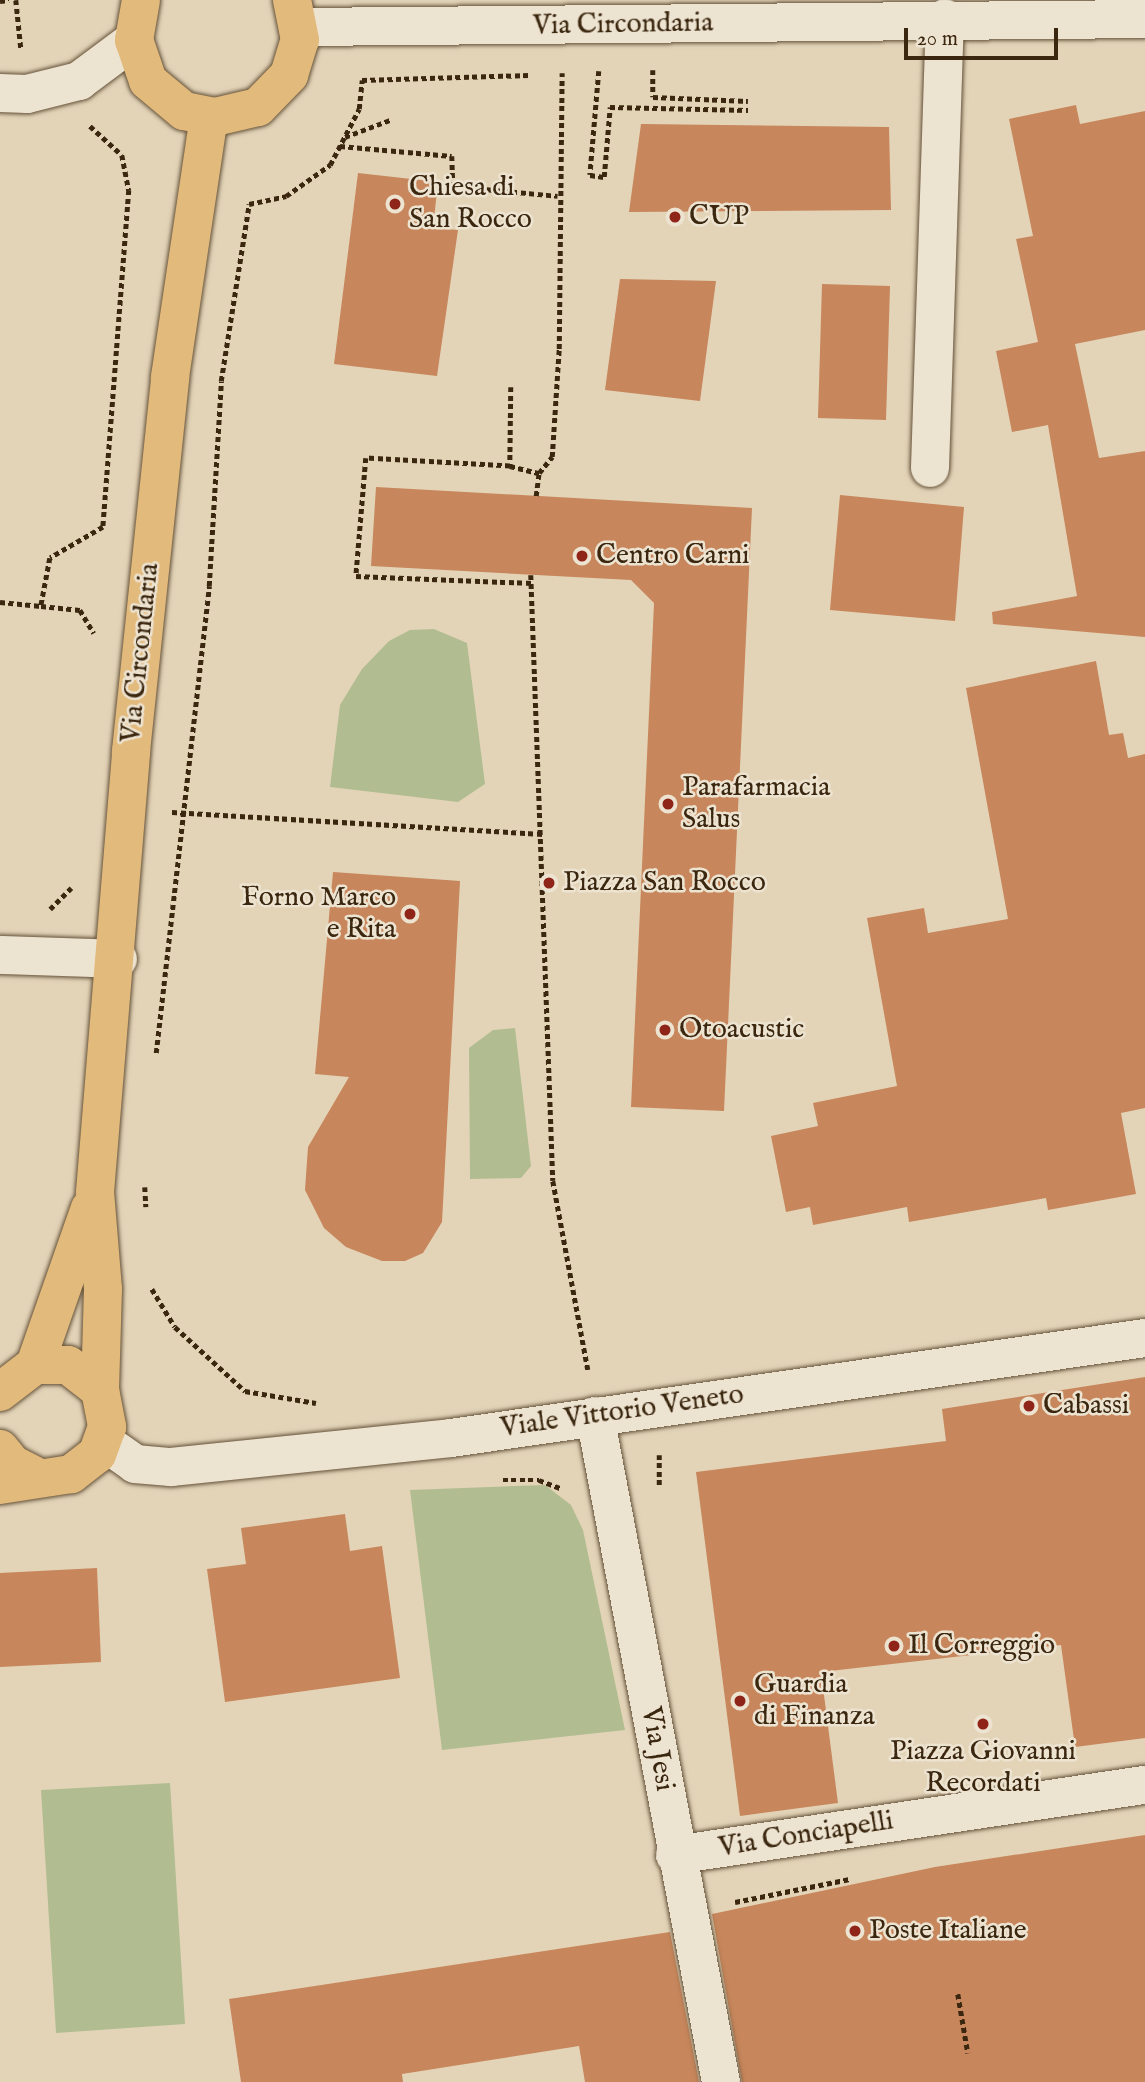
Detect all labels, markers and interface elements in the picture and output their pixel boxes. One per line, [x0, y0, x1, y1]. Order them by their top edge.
street label: Via Circondaria [532, 7, 714, 43]
scale bar [907, 14, 1061, 58]
text: 20 m [917, 26, 958, 53]
place label: Chiesa di San Rocco [409, 171, 532, 237]
marker: Chiesa di San Rocco [387, 196, 403, 212]
place label: CUP [689, 200, 749, 234]
marker: CUP [667, 209, 683, 225]
place label: Centro Carni [596, 539, 750, 573]
marker: Centro Carni [574, 548, 590, 564]
street label: Via Circondaria [115, 561, 167, 745]
place label: Parafarmacia Salus [682, 771, 830, 837]
marker: Parafarmacia Salus [660, 796, 676, 812]
place label: Piazza San Rocco [563, 866, 766, 900]
marker: Piazza San Rocco [541, 875, 557, 891]
place label: Forno Marco e Rita [241, 881, 396, 947]
marker: Forno Marco e Rita [402, 906, 418, 922]
place label: Otoacustic [679, 1013, 804, 1047]
marker: Otoacustic [657, 1022, 673, 1038]
street label: Viale Vittorio Veneto [498, 1378, 746, 1446]
place label: Cabassi [1043, 1389, 1129, 1423]
marker: Cabassi [1021, 1398, 1037, 1414]
place label: Il Correggio [908, 1629, 1055, 1663]
marker: Il Correggio [886, 1638, 902, 1654]
place label: Guardia di Finanza [754, 1668, 875, 1734]
marker: Guardia di Finanza [732, 1693, 748, 1709]
street label: Via Jesi [633, 1704, 681, 1794]
marker: Piazza Giovanni Recordati [975, 1716, 991, 1732]
place label: Piazza Giovanni Recordati [890, 1735, 1076, 1801]
street label: Via Conciapelli [716, 1805, 896, 1865]
place label: Poste Italiane [869, 1914, 1027, 1948]
marker: Poste Italiane [847, 1923, 863, 1939]

